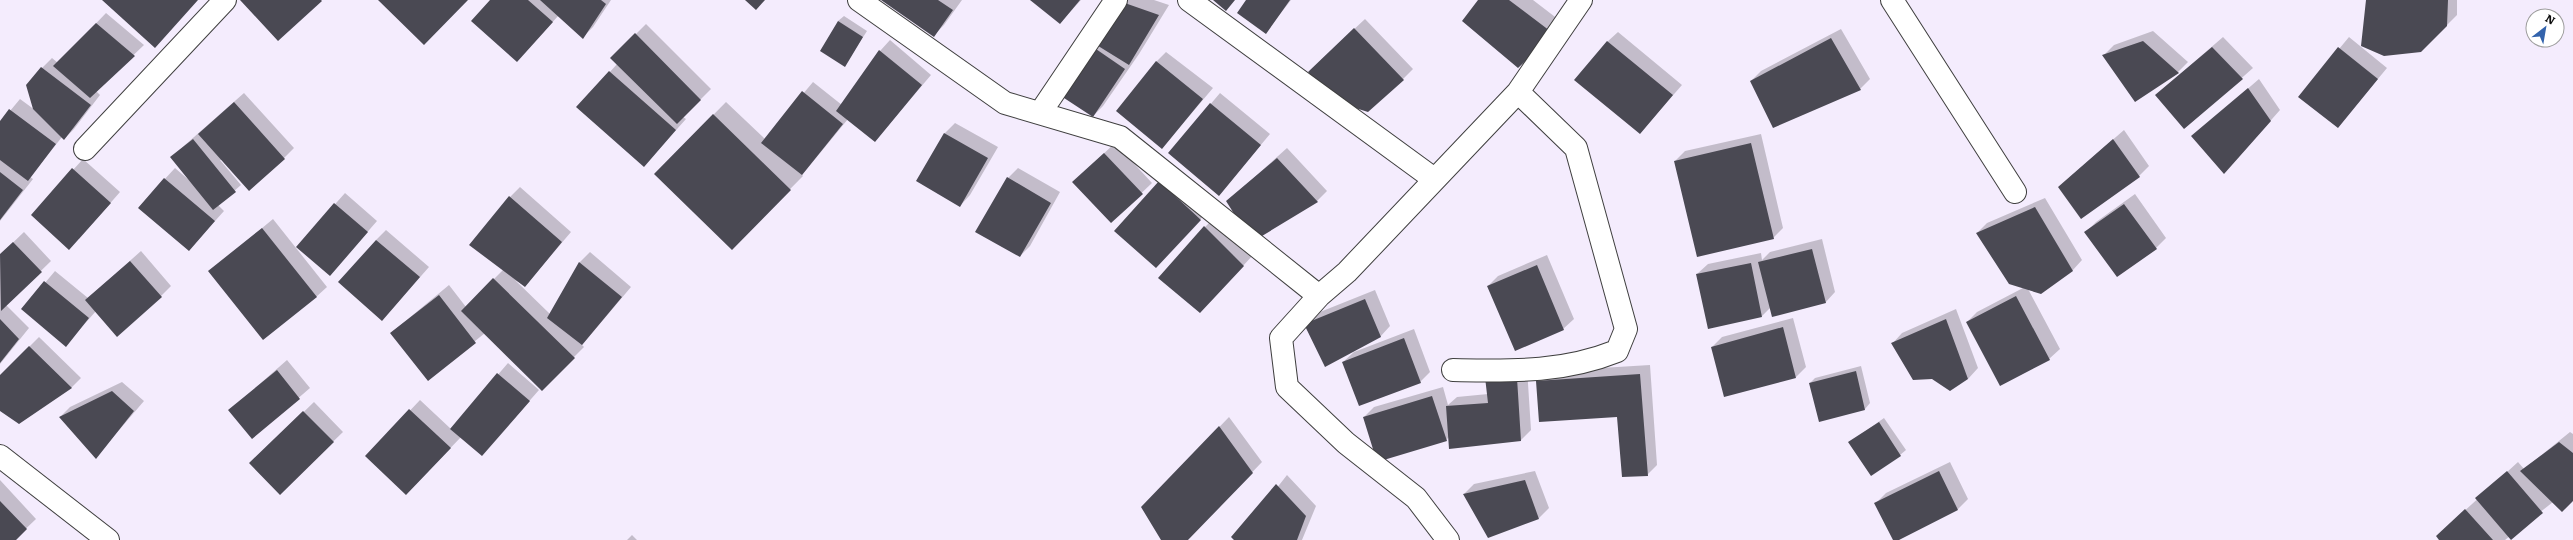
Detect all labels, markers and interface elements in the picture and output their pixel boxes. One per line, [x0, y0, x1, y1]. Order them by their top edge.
north arrow [2525, 8, 2565, 48]
text: N [2543, 9, 2559, 28]

